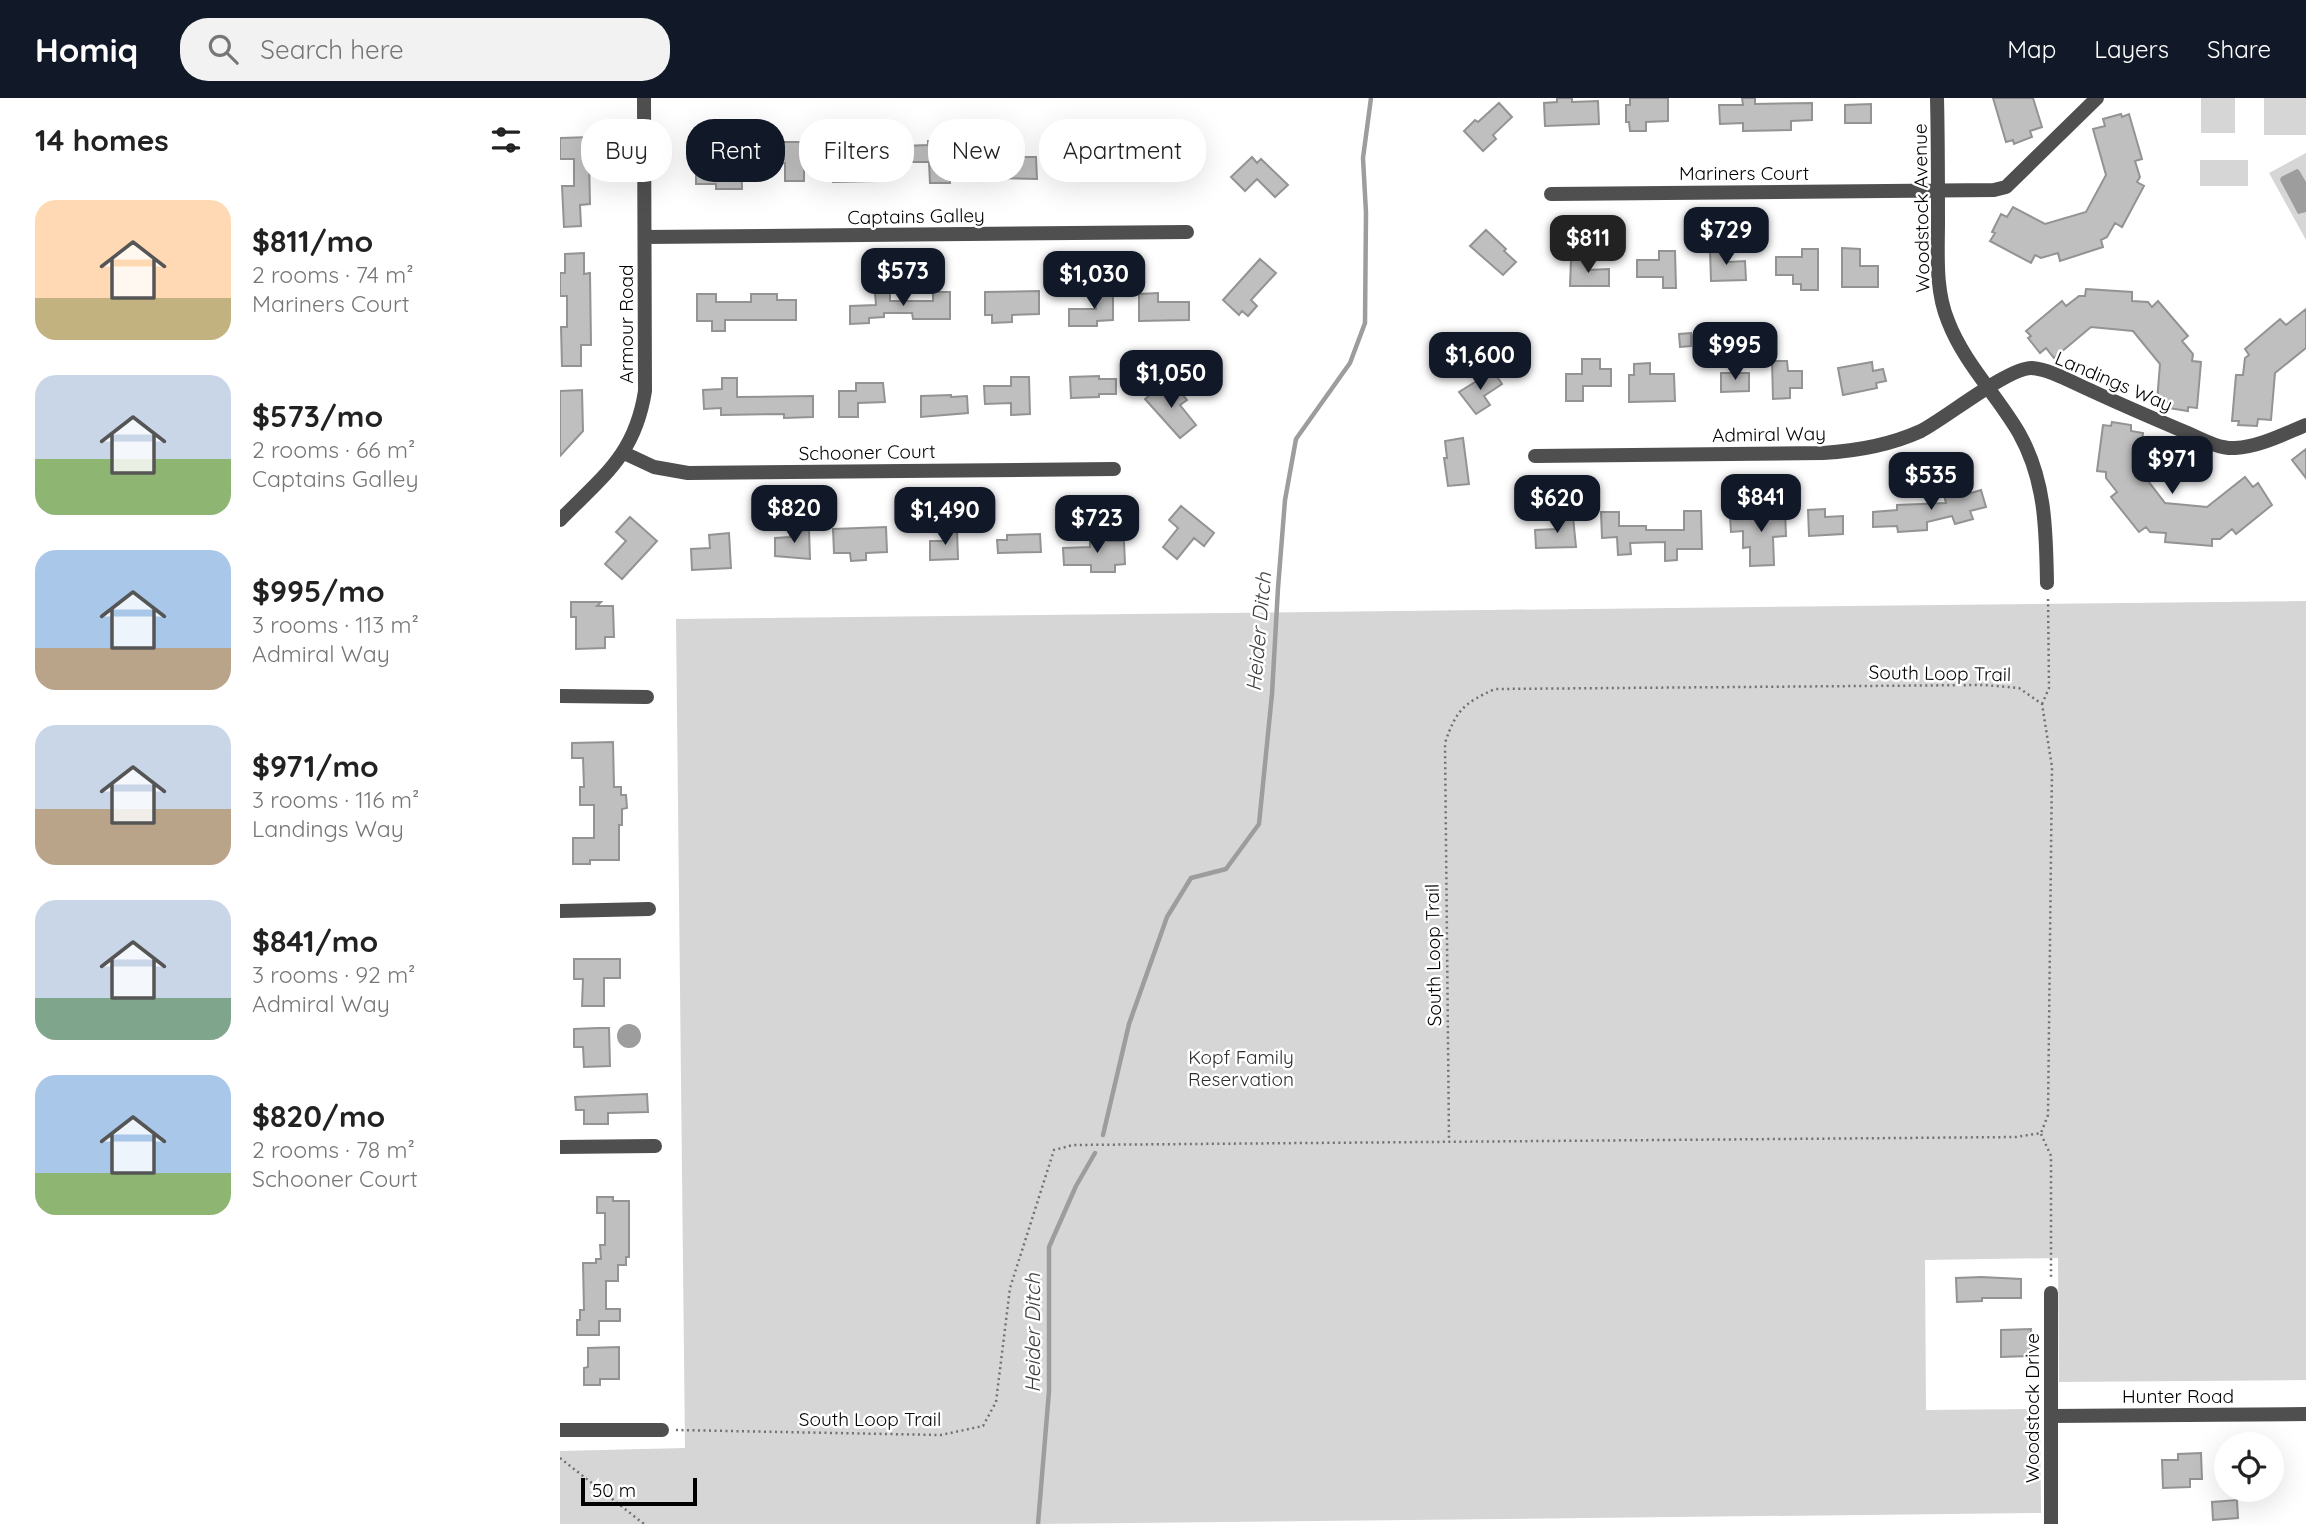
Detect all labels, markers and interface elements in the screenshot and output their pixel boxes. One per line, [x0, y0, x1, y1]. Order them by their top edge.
search box [180, 18, 670, 81]
text: Homiq [35, 29, 138, 70]
icon: search [204, 30, 242, 68]
text: Search here [260, 33, 404, 66]
text: Map [2007, 34, 2056, 64]
text: Layers [2094, 34, 2169, 64]
text: Share [2207, 34, 2271, 64]
chip: Buy [581, 119, 672, 182]
chip: Rent [686, 119, 785, 182]
chip: Filters [799, 119, 914, 182]
chip: New [928, 119, 1025, 182]
chip: Apartment [1039, 119, 1206, 182]
text: 14 homes [35, 121, 169, 159]
icon: filters [487, 121, 525, 159]
street label: Woodstock Avenue [1908, 123, 1934, 293]
street label: Mariners Court [1679, 161, 1809, 185]
street label: Captains Galley [847, 203, 985, 229]
pin: $729 [1685, 208, 1767, 267]
text: $729 [1700, 215, 1752, 244]
pin: $811 [1547, 216, 1629, 275]
text: $811/mo [252, 222, 373, 260]
text: $811 [1566, 223, 1610, 252]
icon: home [91, 228, 175, 312]
pin: $573 [862, 248, 944, 308]
pin: $1,030 [1037, 252, 1151, 311]
text: $573 [877, 256, 929, 285]
text: $1,030 [1059, 259, 1129, 288]
text: 2 rooms · 74 m² [252, 260, 414, 289]
street label: Armour Road [614, 265, 638, 383]
text: Mariners Court [252, 289, 410, 318]
pin: $995 [1694, 322, 1776, 382]
text: $995 [1708, 330, 1762, 359]
pin: $1,600 [1423, 332, 1537, 392]
text: $1,600 [1445, 340, 1515, 369]
street label: Landings Way [2052, 345, 2176, 417]
pin: $1,050 [1114, 350, 1228, 410]
text: $1,050 [1136, 358, 1206, 387]
text: $573/mo [252, 397, 383, 435]
icon: home [91, 403, 175, 487]
street label: Admiral Way [1712, 421, 1826, 447]
text: 2 rooms · 66 m² [252, 435, 415, 464]
pin: $971 [2131, 436, 2213, 496]
street label: Schooner Court [798, 439, 936, 465]
text: $971 [2148, 444, 2196, 473]
pin: $535 [1890, 452, 1972, 512]
text: $535 [1905, 460, 1957, 489]
text: Captains Galley [252, 464, 418, 493]
pin: $841 [1720, 474, 1802, 534]
pin: $620 [1516, 476, 1598, 535]
text: $841 [1737, 482, 1785, 511]
text: $620 [1530, 483, 1584, 512]
pin: $820 [753, 486, 835, 545]
pin: $1,490 [888, 488, 1002, 547]
text: $820 [767, 493, 821, 522]
text: $1,490 [910, 495, 980, 524]
pin: $723 [1056, 496, 1138, 555]
text: $723 [1071, 503, 1123, 532]
water label: Heider Ditch [1240, 570, 1276, 692]
text: $995/mo [252, 572, 385, 610]
icon: home [91, 578, 175, 662]
text: 3 rooms · 113 m² [252, 610, 419, 639]
text: Admiral Way [252, 639, 390, 668]
street label: South Loop Trail [1869, 660, 2011, 686]
text: $971/mo [252, 747, 379, 785]
icon: home [91, 753, 175, 837]
text: 3 rooms · 116 m² [252, 785, 419, 814]
text: Landings Way [252, 814, 404, 843]
street label: South Loop Trail [1420, 884, 1446, 1026]
text: $841/mo [252, 922, 378, 960]
icon: home [91, 928, 175, 1012]
text: 3 rooms · 92 m² [252, 960, 415, 989]
text: Admiral Way [252, 989, 390, 1018]
park label: Kopf Family Reservation [1188, 1045, 1294, 1091]
text: $820/mo [252, 1097, 385, 1135]
icon: home [91, 1103, 175, 1187]
text: 2 rooms · 78 m² [252, 1135, 415, 1164]
text: Schooner Court [252, 1164, 418, 1193]
water label: Heider Ditch [1019, 1272, 1045, 1393]
street label: Woodstock Drive [2020, 1333, 2044, 1483]
street label: Hunter Road [2122, 1384, 2234, 1408]
street label: South Loop Trail [799, 1407, 941, 1431]
map controls [2214, 1432, 2284, 1502]
button: locate [2214, 1432, 2284, 1502]
scale bar [581, 1475, 696, 1507]
text: 50 m [592, 1478, 636, 1502]

